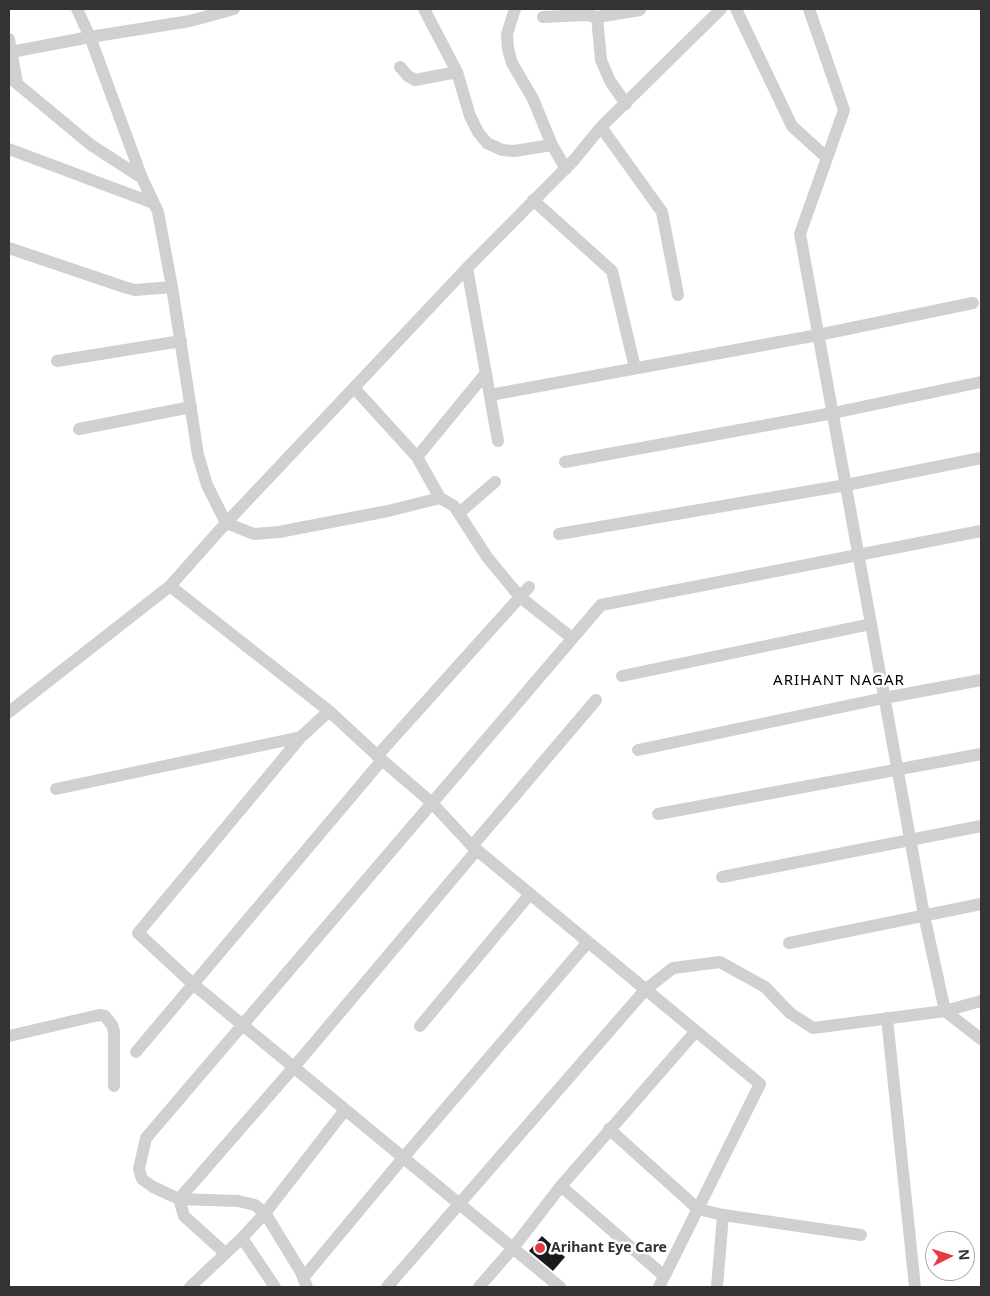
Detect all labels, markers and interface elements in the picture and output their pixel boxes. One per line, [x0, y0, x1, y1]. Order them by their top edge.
district label: ARIHANT NAGAR [771, 672, 907, 690]
north arrow [925, 1231, 975, 1281]
place label: Arihant Eye Care [551, 1240, 667, 1256]
marker: Arihant Eye Care [533, 1241, 547, 1255]
text: N [954, 1248, 974, 1261]

